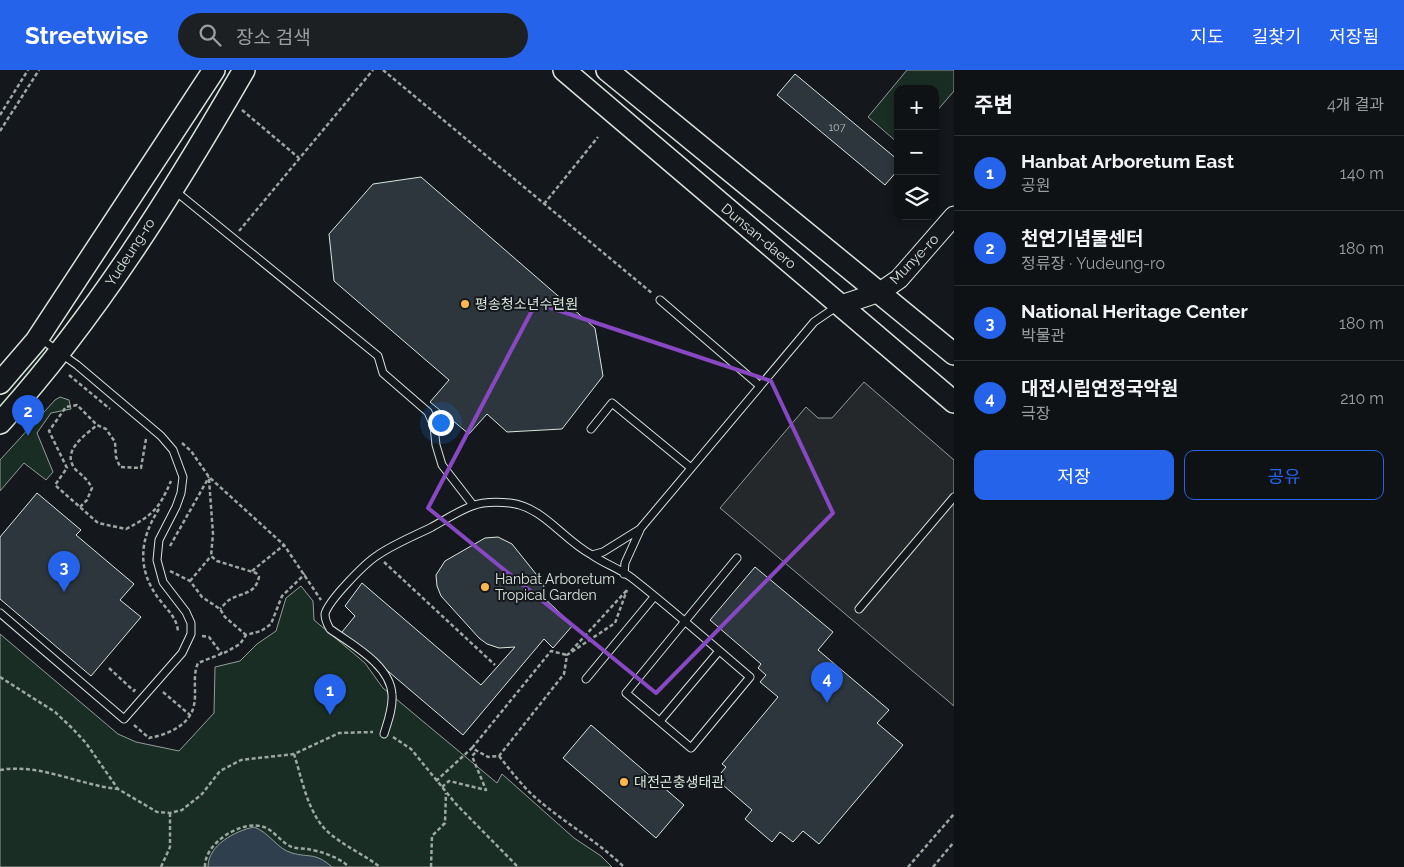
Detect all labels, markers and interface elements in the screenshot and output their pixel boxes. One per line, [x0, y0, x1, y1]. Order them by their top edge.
search box [178, 13, 528, 58]
text: Streetwise [25, 21, 148, 50]
icon: search [196, 21, 224, 49]
text: 장소 검색 [236, 26, 311, 48]
text: 지도 [1191, 26, 1224, 47]
text: 길찾기 [1252, 26, 1301, 47]
text: 저장됨 [1329, 26, 1379, 47]
map controls [894, 85, 939, 220]
button: + [894, 85, 939, 130]
text: 주변 [974, 92, 1013, 117]
text: 4개 결과 [1327, 95, 1384, 114]
house number: 107 [828, 121, 846, 134]
button: − [894, 130, 939, 175]
text: Hanbat Arboretum East [1021, 150, 1234, 172]
text: 1 [986, 164, 994, 183]
text: 140 m [1340, 164, 1384, 183]
button: layers [894, 175, 939, 220]
text: 공원 [1021, 176, 1050, 195]
street label: Dunsan-daero [718, 200, 800, 272]
street label: Yudeung-ro [102, 215, 158, 289]
text: 천연기념물센터 [1021, 227, 1143, 249]
street label: Munye-ro [886, 231, 942, 287]
text: 2 [985, 239, 995, 258]
text: 180 m [1339, 239, 1384, 258]
text: 정류장 · Yudeung-ro [1021, 254, 1165, 273]
place label: 평송청소년수련원 [475, 296, 578, 312]
marker: 평송청소년수련원 [459, 298, 471, 310]
text: National Heritage Center [1021, 300, 1248, 322]
text: 3 [986, 314, 994, 333]
text: 180 m [1339, 314, 1384, 333]
text: 박물관 [1021, 326, 1065, 345]
text: 대전시립연정국악원 [1021, 377, 1178, 399]
text: 4 [985, 389, 995, 408]
text: 210 m [1340, 389, 1384, 408]
pin: 2 [12, 395, 44, 436]
text: 극장 [1021, 404, 1050, 423]
your location [428, 410, 454, 436]
button: 저장 [974, 450, 1174, 500]
button: 공유 [1184, 450, 1384, 500]
pin: 3 [48, 551, 80, 592]
place label: Hanbat Arboretum Tropical Garden [495, 571, 615, 603]
marker: Hanbat Arboretum Tropical Garden [479, 581, 491, 593]
pin: 4 [811, 662, 843, 703]
pin: 1 [314, 674, 346, 715]
place label: 대전곤충생태관 [634, 774, 724, 790]
marker: 대전곤충생태관 [618, 776, 630, 788]

